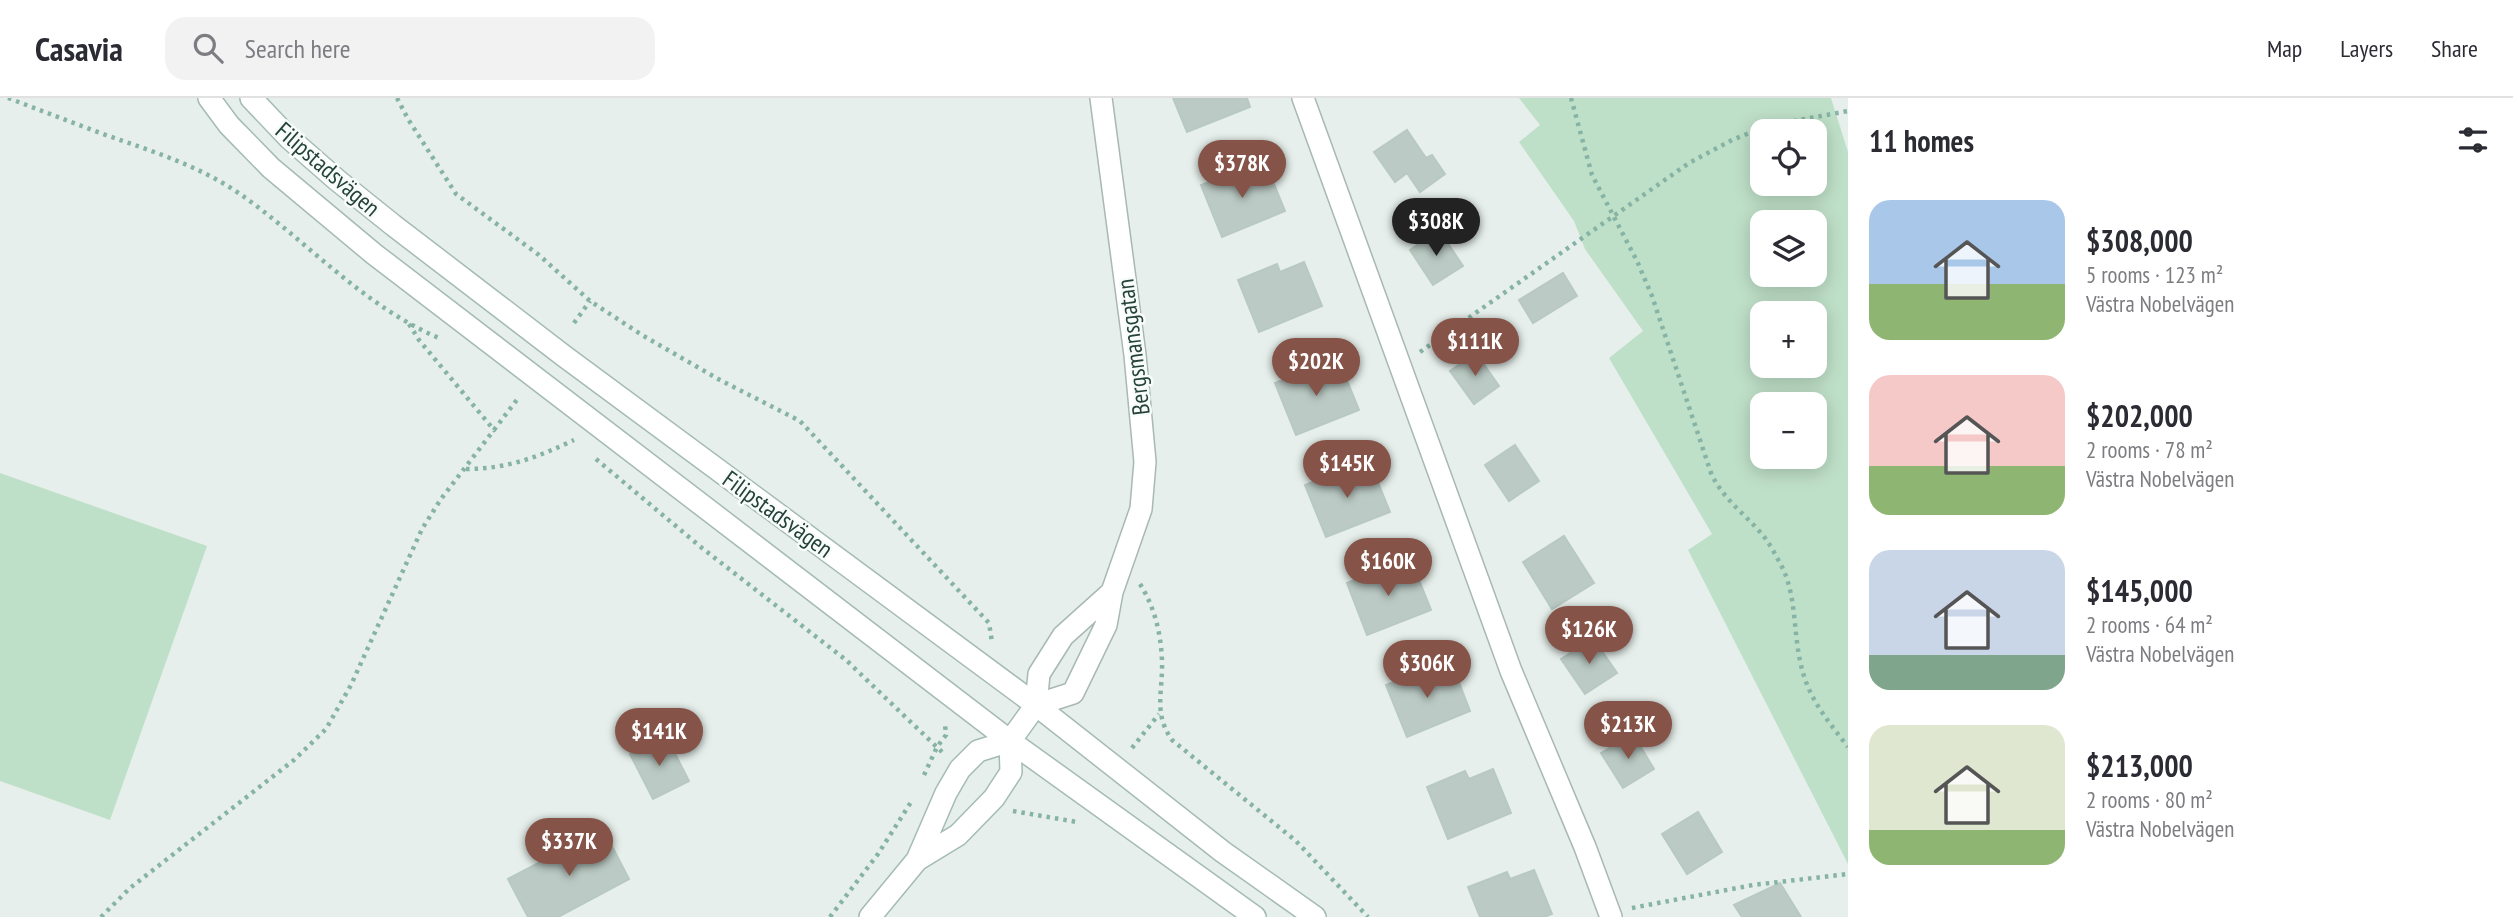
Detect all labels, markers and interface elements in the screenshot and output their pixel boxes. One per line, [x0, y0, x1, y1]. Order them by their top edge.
search box [165, 17, 655, 80]
text: Casavia [35, 27, 123, 70]
icon: search [189, 29, 227, 67]
text: Search here [245, 32, 351, 65]
text: Map [2267, 33, 2302, 64]
text: Layers [2340, 33, 2393, 64]
text: Share [2431, 33, 2478, 64]
street label: Filipstadsvägen [269, 115, 387, 223]
map controls [1750, 119, 1827, 469]
button: locate [1750, 119, 1827, 196]
text: 11 homes [1869, 121, 1974, 160]
icon: filters [2454, 121, 2492, 159]
pin: $378K [1193, 140, 1291, 200]
text: $378K [1214, 148, 1270, 177]
pin: $308K [1387, 198, 1485, 258]
text: $308K [1408, 206, 1464, 235]
button: layers [1750, 210, 1827, 287]
text: $308,000 [2086, 221, 2193, 260]
icon: home [1925, 228, 2009, 312]
text: 5 rooms · 123 m² [2086, 260, 2223, 289]
street label: Bergsmansgatan [1109, 277, 1157, 417]
text: Västra Nobelvägen [2086, 289, 2234, 318]
button: + [1750, 301, 1827, 378]
pin: $111K [1426, 318, 1524, 378]
text: $111K [1447, 326, 1503, 355]
pin: $202K [1267, 338, 1365, 398]
text: $202K [1288, 346, 1344, 375]
button: − [1750, 392, 1827, 469]
text: $202,000 [2086, 396, 2193, 435]
icon: home [1925, 403, 2009, 487]
text: 2 rooms · 78 m² [2086, 435, 2213, 464]
pin: $145K [1298, 440, 1396, 500]
text: $145K [1319, 448, 1375, 477]
street label: Filipstadsvägen [717, 464, 839, 564]
text: Västra Nobelvägen [2086, 464, 2234, 493]
pin: $160K [1339, 538, 1437, 598]
text: $160K [1360, 546, 1416, 575]
text: $145,000 [2086, 571, 2193, 610]
icon: home [1925, 578, 2009, 662]
pin: $126K [1540, 606, 1638, 666]
text: 2 rooms · 64 m² [2086, 610, 2213, 639]
text: $126K [1561, 614, 1617, 643]
text: Västra Nobelvägen [2086, 639, 2234, 668]
pin: $306K [1378, 640, 1476, 700]
text: $306K [1399, 648, 1455, 677]
pin: $213K [1579, 702, 1677, 761]
pin: $141K [610, 708, 708, 768]
text: $213K [1600, 709, 1656, 738]
text: $141K [631, 716, 687, 745]
text: $213,000 [2086, 746, 2193, 785]
icon: home [1925, 753, 2009, 837]
text: 2 rooms · 80 m² [2086, 785, 2213, 814]
text: Västra Nobelvägen [2086, 814, 2234, 843]
pin: $337K [520, 818, 618, 878]
text: $337K [541, 826, 597, 855]

